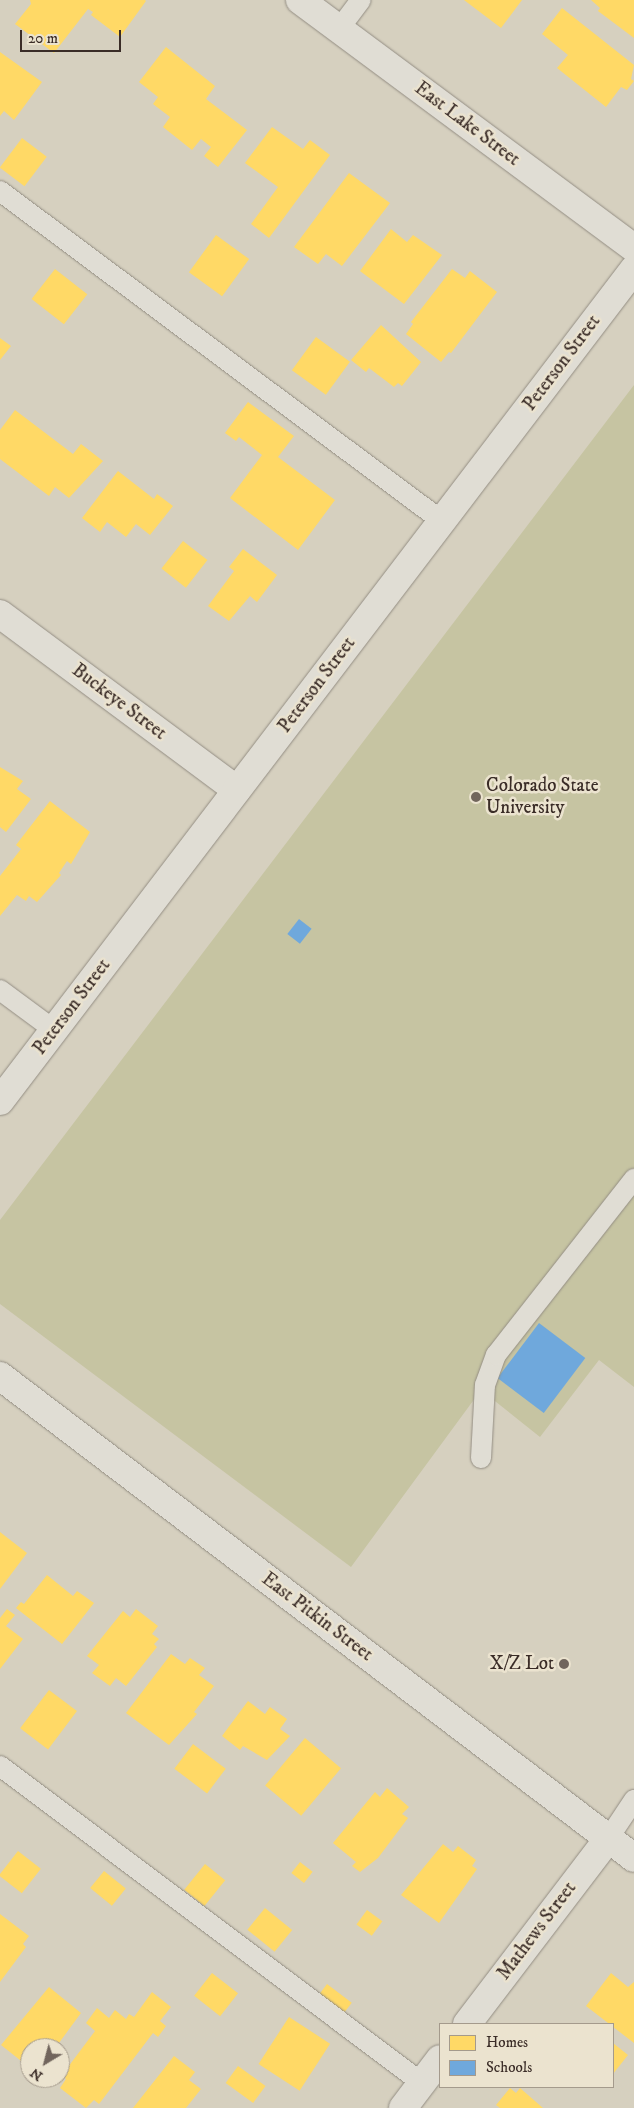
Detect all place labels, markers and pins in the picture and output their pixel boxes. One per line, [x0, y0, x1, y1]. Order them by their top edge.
place label: Colorado State University [486, 775, 599, 819]
marker: Colorado State University [470, 791, 482, 803]
place label: X/Z Lot [490, 1653, 554, 1675]
marker: X/Z Lot [558, 1658, 570, 1670]

